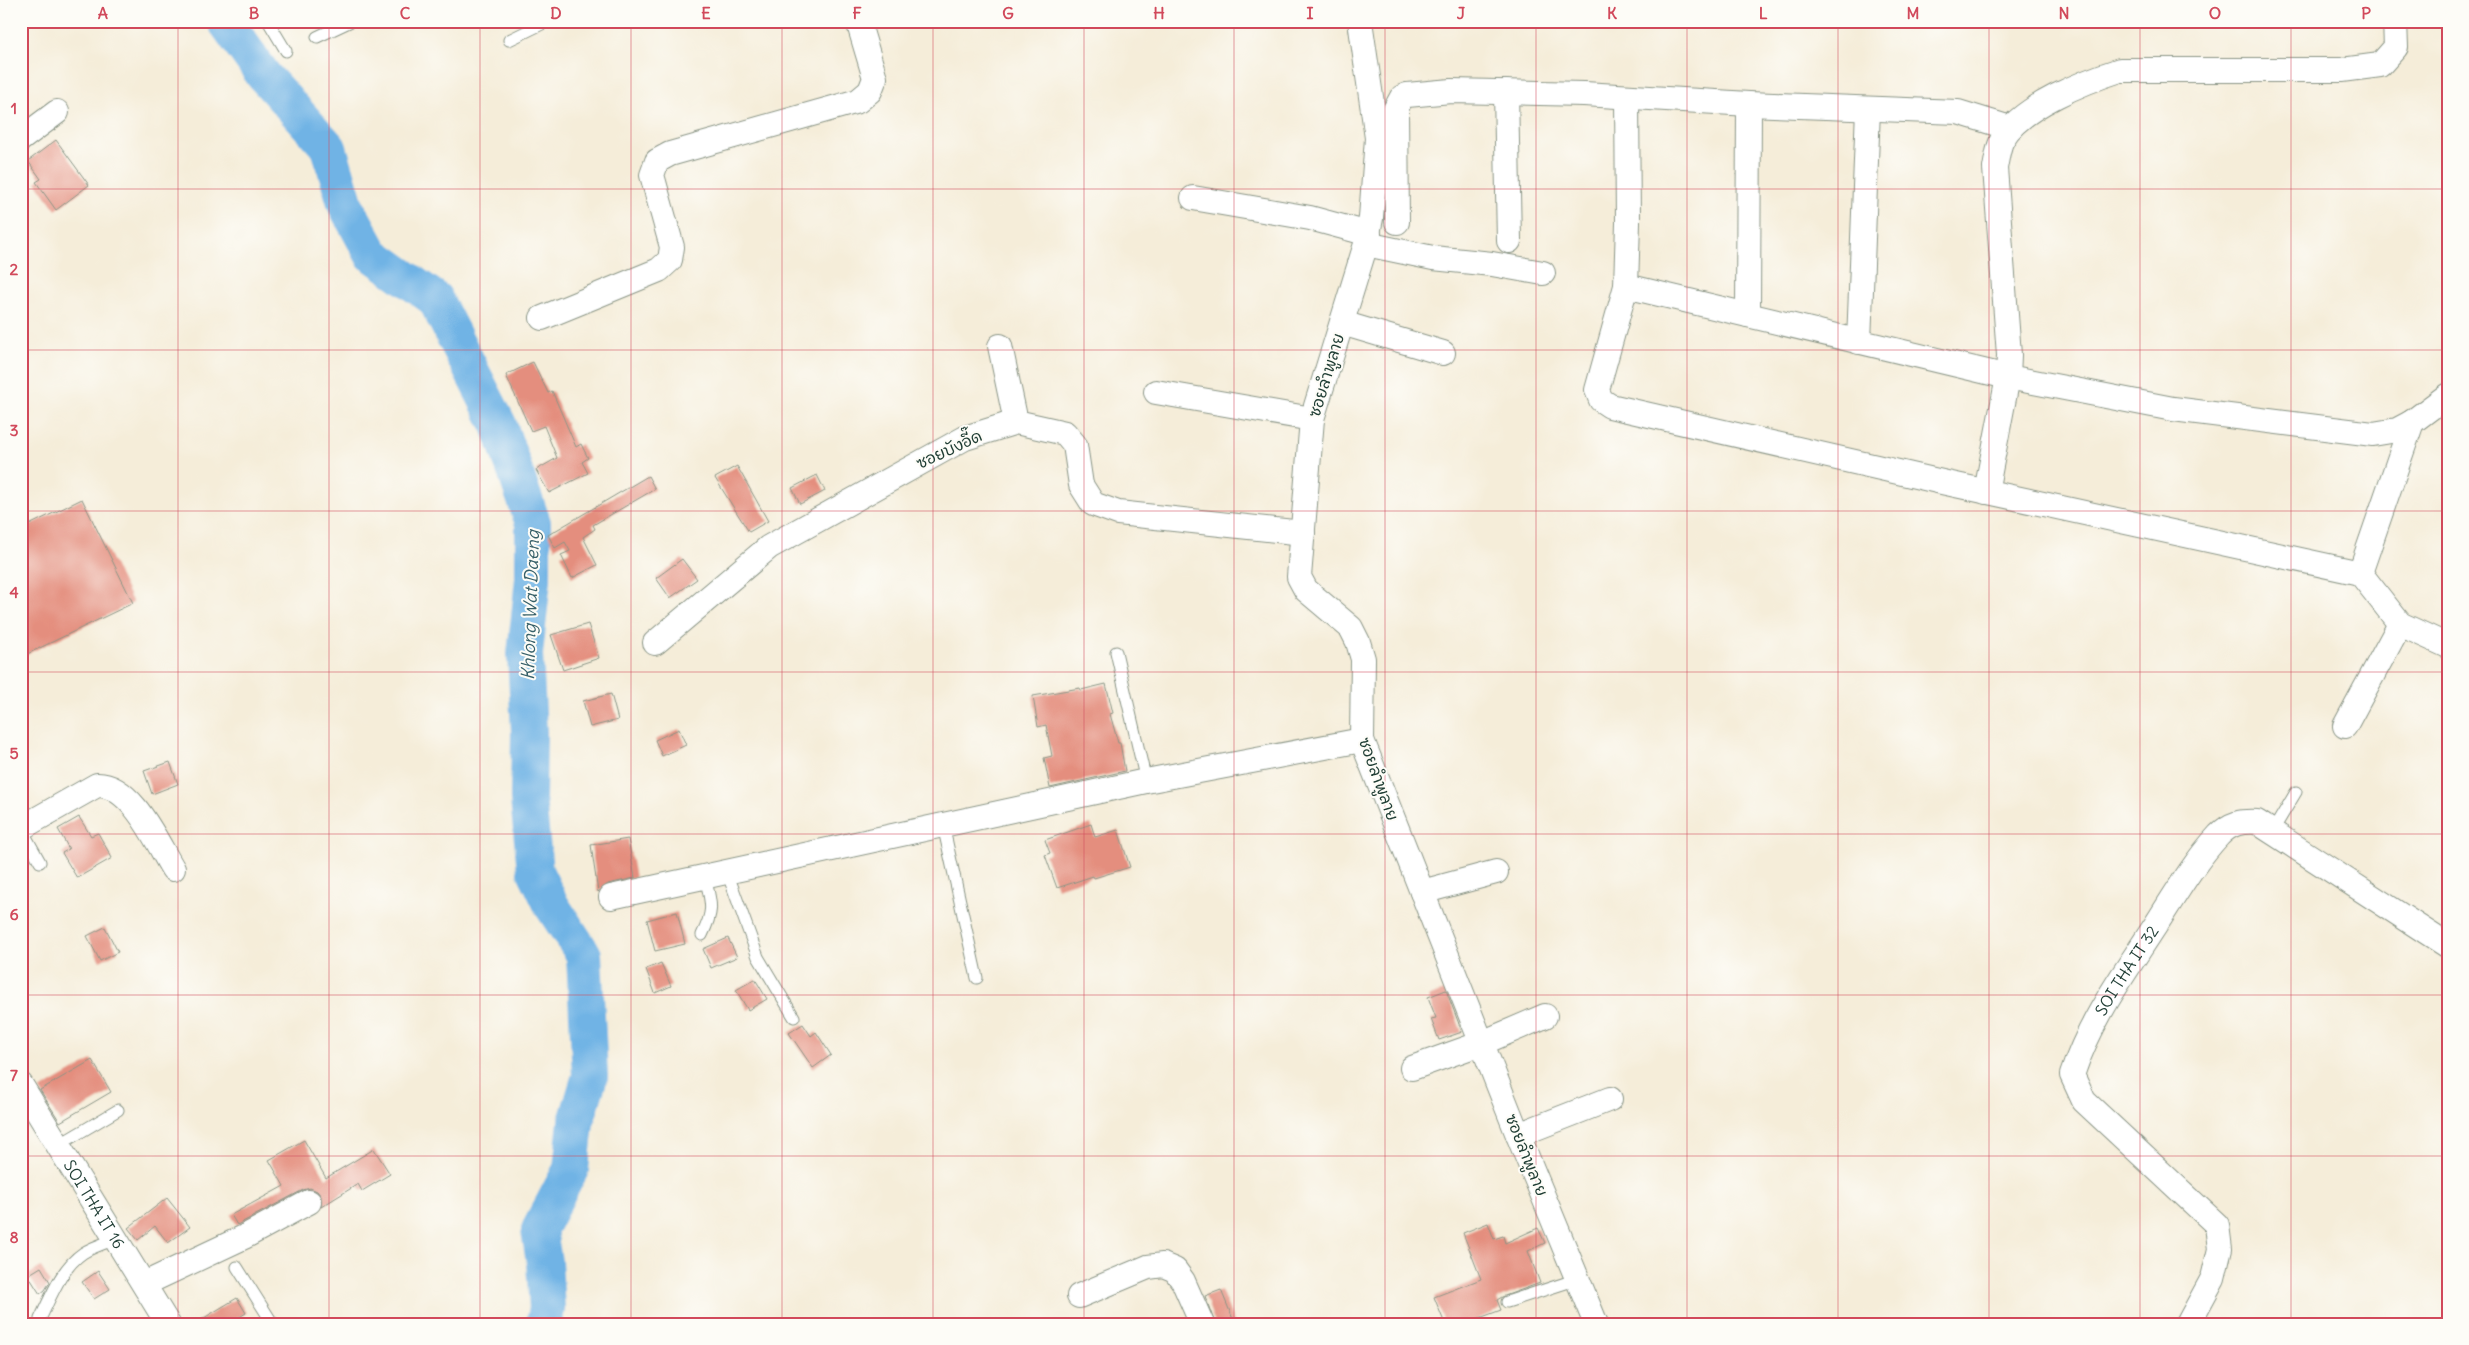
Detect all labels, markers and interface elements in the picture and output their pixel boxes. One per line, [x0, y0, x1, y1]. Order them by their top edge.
text: A [98, 3, 108, 23]
text: B [249, 3, 260, 23]
text: C [400, 3, 411, 23]
text: D [550, 3, 562, 23]
text: E [701, 3, 711, 23]
text: F [852, 3, 862, 23]
text: G [1002, 3, 1014, 23]
text: H [1153, 3, 1165, 23]
text: I [1307, 3, 1314, 23]
text: J [1457, 3, 1466, 23]
text: K [1607, 3, 1617, 23]
text: L [1759, 3, 1768, 23]
text: M [1907, 3, 1920, 23]
text: N [2058, 3, 2070, 23]
text: O [2209, 3, 2221, 23]
text: P [2361, 3, 2371, 23]
text: 1 [11, 98, 17, 118]
text: 2 [10, 259, 19, 279]
street label: ซอยลำพูลาย [1304, 331, 1351, 420]
text: 3 [9, 420, 19, 440]
street label: ซอยบังอี๊ด [911, 421, 985, 473]
water label: Khlong Wat Daeng [516, 528, 544, 680]
text: 4 [9, 582, 19, 602]
street label: ซอยลำพูลาย [1352, 735, 1403, 824]
text: 5 [9, 743, 19, 763]
text: 6 [9, 904, 19, 924]
street label: SOI THA IT 32 [2090, 922, 2163, 1019]
text: 7 [10, 1065, 18, 1085]
street label: ซอยลำพูลาย [1499, 1111, 1553, 1200]
street label: SOI THA IT 16 [59, 1156, 129, 1252]
text: 8 [9, 1227, 19, 1247]

